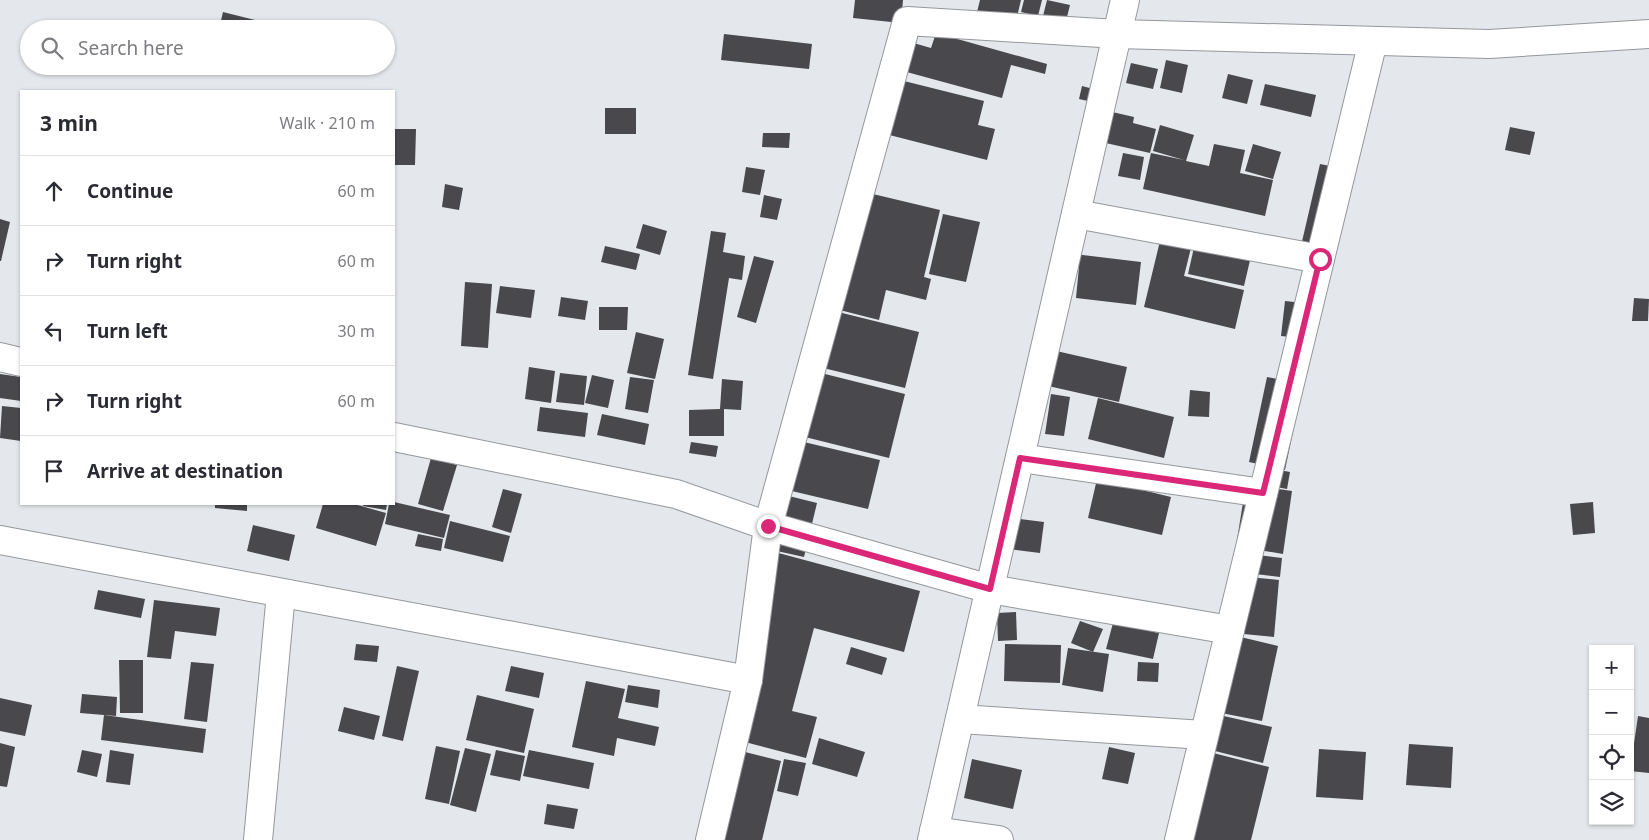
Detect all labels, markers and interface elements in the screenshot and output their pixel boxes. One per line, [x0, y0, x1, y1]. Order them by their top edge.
search box [20, 20, 395, 75]
icon: search [38, 34, 66, 62]
text: Search here [78, 35, 184, 61]
text: 3 min [40, 109, 98, 137]
text: Walk · 210 m [280, 112, 375, 134]
icon: ahead [40, 177, 68, 205]
text: Continue [87, 178, 173, 204]
text: 60 m [338, 180, 375, 202]
icon: right [40, 247, 68, 275]
text: Turn right [87, 248, 182, 274]
route start [1309, 248, 1332, 271]
text: 60 m [338, 250, 375, 272]
icon: left [40, 317, 68, 345]
text: Turn left [87, 318, 168, 344]
text: 30 m [338, 320, 375, 342]
icon: right [40, 387, 68, 415]
text: Turn right [87, 388, 182, 414]
text: 60 m [338, 390, 375, 412]
icon: arrive [40, 457, 68, 485]
text: Arrive at destination [87, 458, 283, 484]
route end [757, 515, 780, 538]
map controls [1589, 645, 1634, 825]
button: + [1589, 645, 1634, 690]
button: − [1589, 690, 1634, 735]
button: locate [1589, 735, 1634, 780]
button: layers [1589, 780, 1634, 825]

